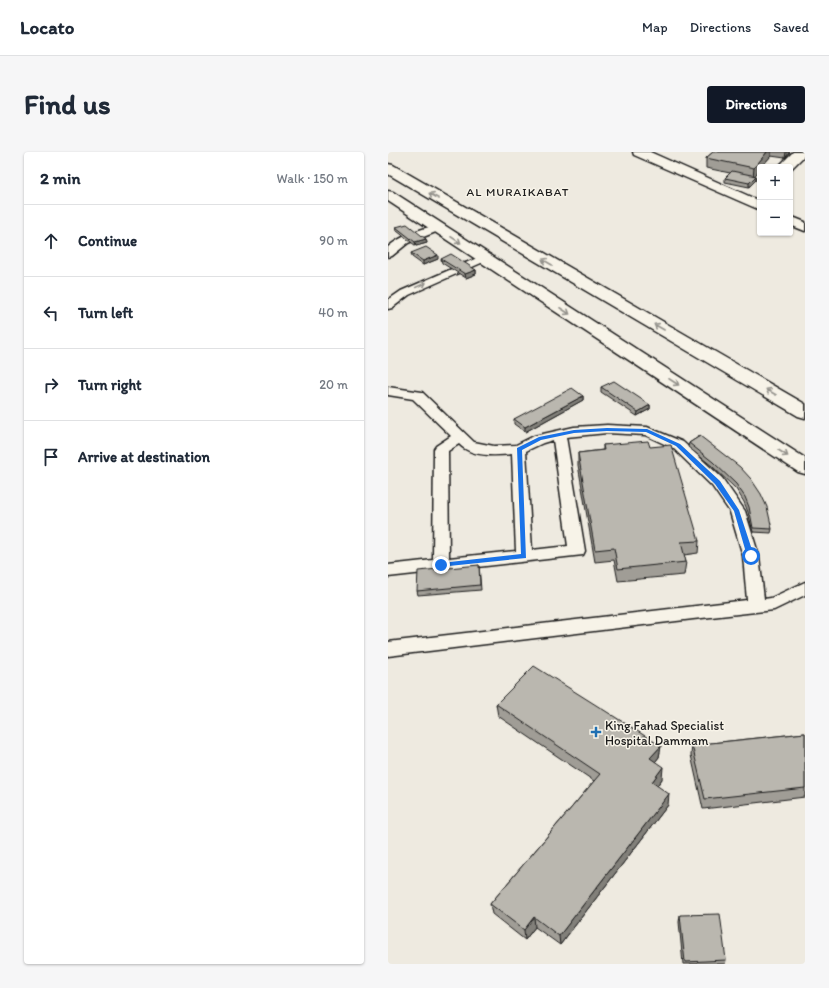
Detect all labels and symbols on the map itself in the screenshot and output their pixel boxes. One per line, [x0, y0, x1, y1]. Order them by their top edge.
district label: AL MURAIKABAT [466, 185, 570, 199]
one-way arrow [428, 192, 440, 200]
one-way arrow [450, 236, 461, 244]
one-way arrow [541, 257, 553, 265]
one-way arrow [415, 281, 427, 288]
one-way arrow [559, 307, 570, 315]
one-way arrow [653, 323, 665, 331]
one-way arrow [668, 378, 679, 386]
one-way arrow [765, 388, 777, 396]
one-way arrow [777, 449, 789, 457]
route start [742, 547, 760, 565]
route end [432, 556, 450, 574]
place label: King Fahad Specialist Hospital Dammam [605, 718, 724, 748]
marker: King Fahad Specialist Hospital Dammam [590, 726, 602, 738]

